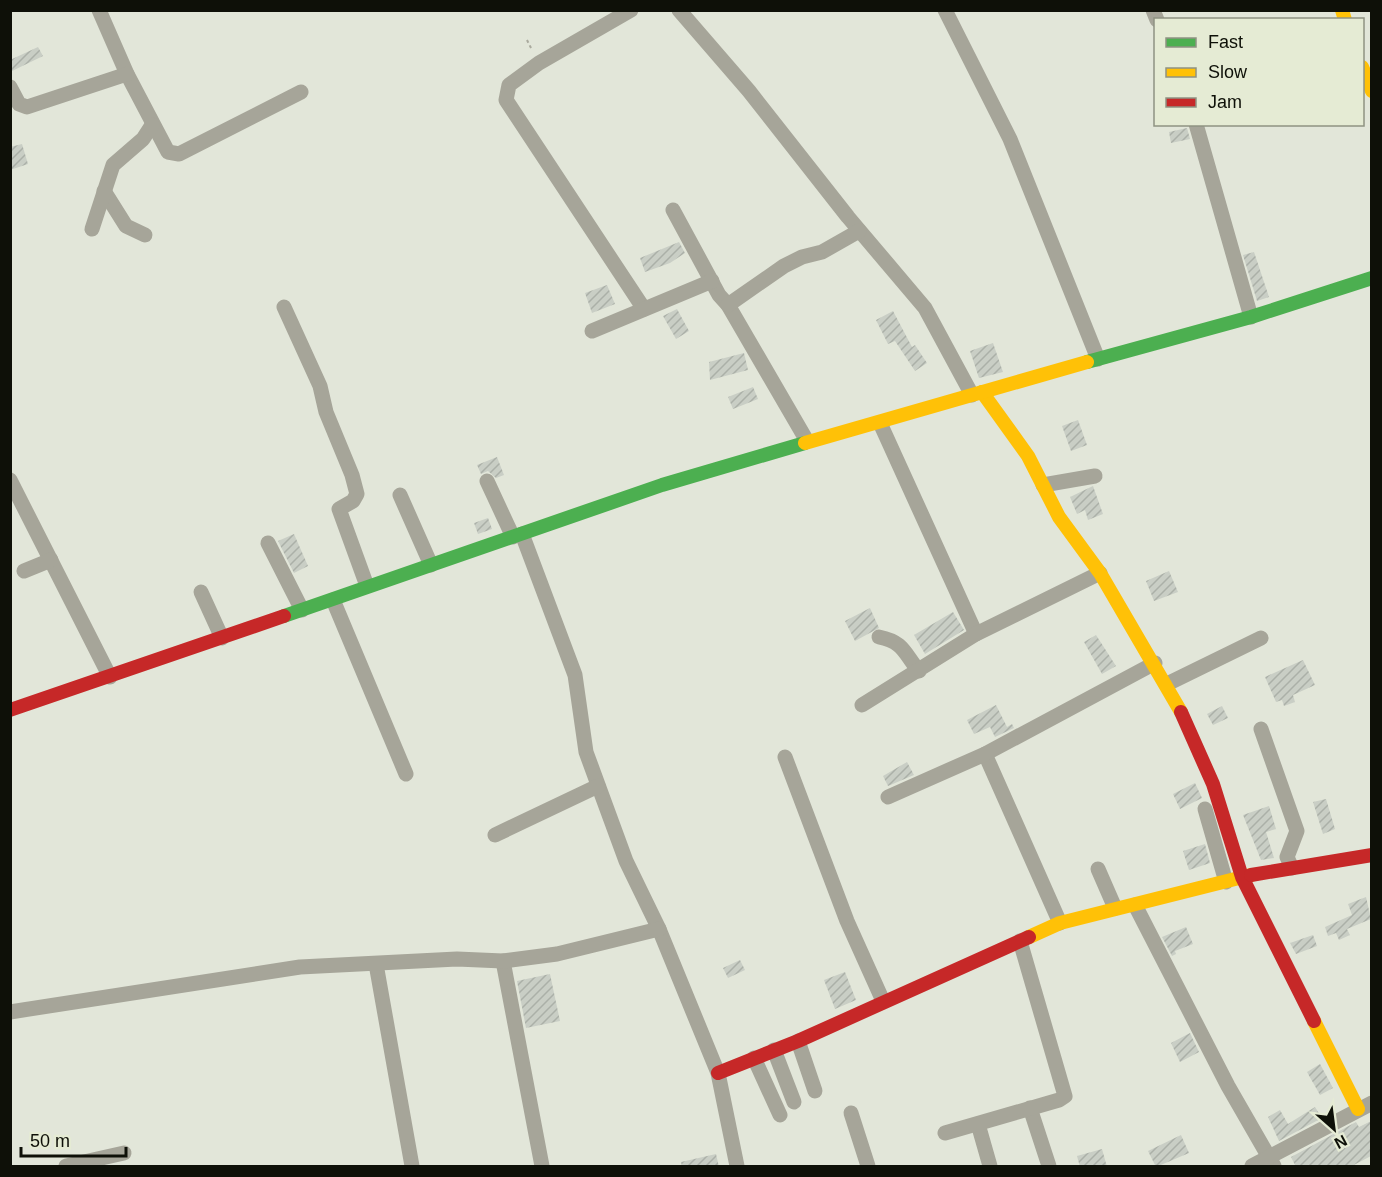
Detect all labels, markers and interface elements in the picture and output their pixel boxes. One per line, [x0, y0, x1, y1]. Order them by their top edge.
legend [1154, 18, 1364, 126]
text: Fast [1208, 32, 1243, 52]
text: Slow [1208, 62, 1248, 82]
text: Jam [1208, 92, 1242, 112]
north arrow [1304, 1099, 1364, 1159]
scale bar [21, 1120, 126, 1158]
text: 50 m [30, 1131, 70, 1151]
text: N [1332, 1132, 1350, 1152]

